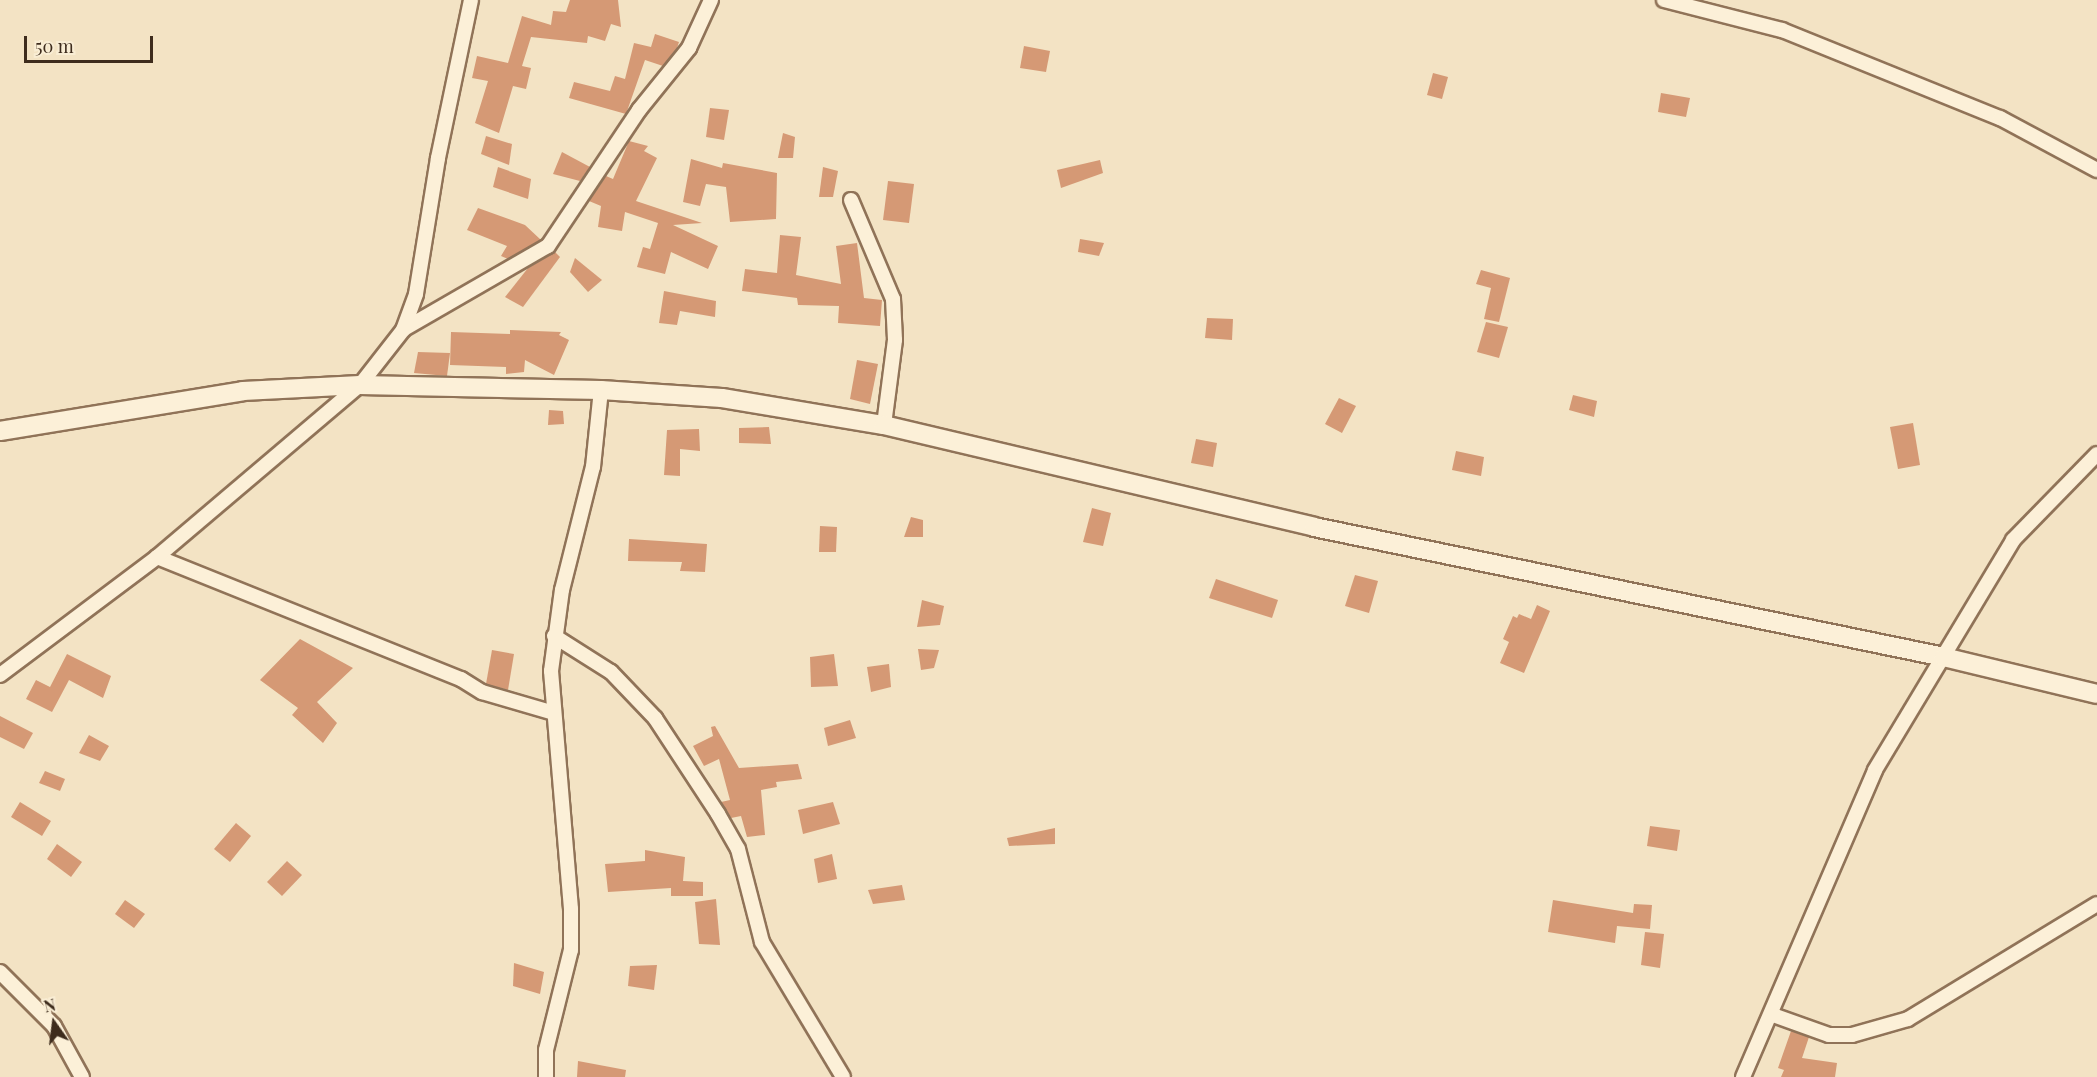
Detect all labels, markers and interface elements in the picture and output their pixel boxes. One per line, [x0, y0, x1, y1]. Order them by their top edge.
scale bar [27, 24, 156, 62]
text: 50 m [35, 34, 74, 58]
north arrow [24, 993, 84, 1053]
text: N [41, 993, 58, 1017]

